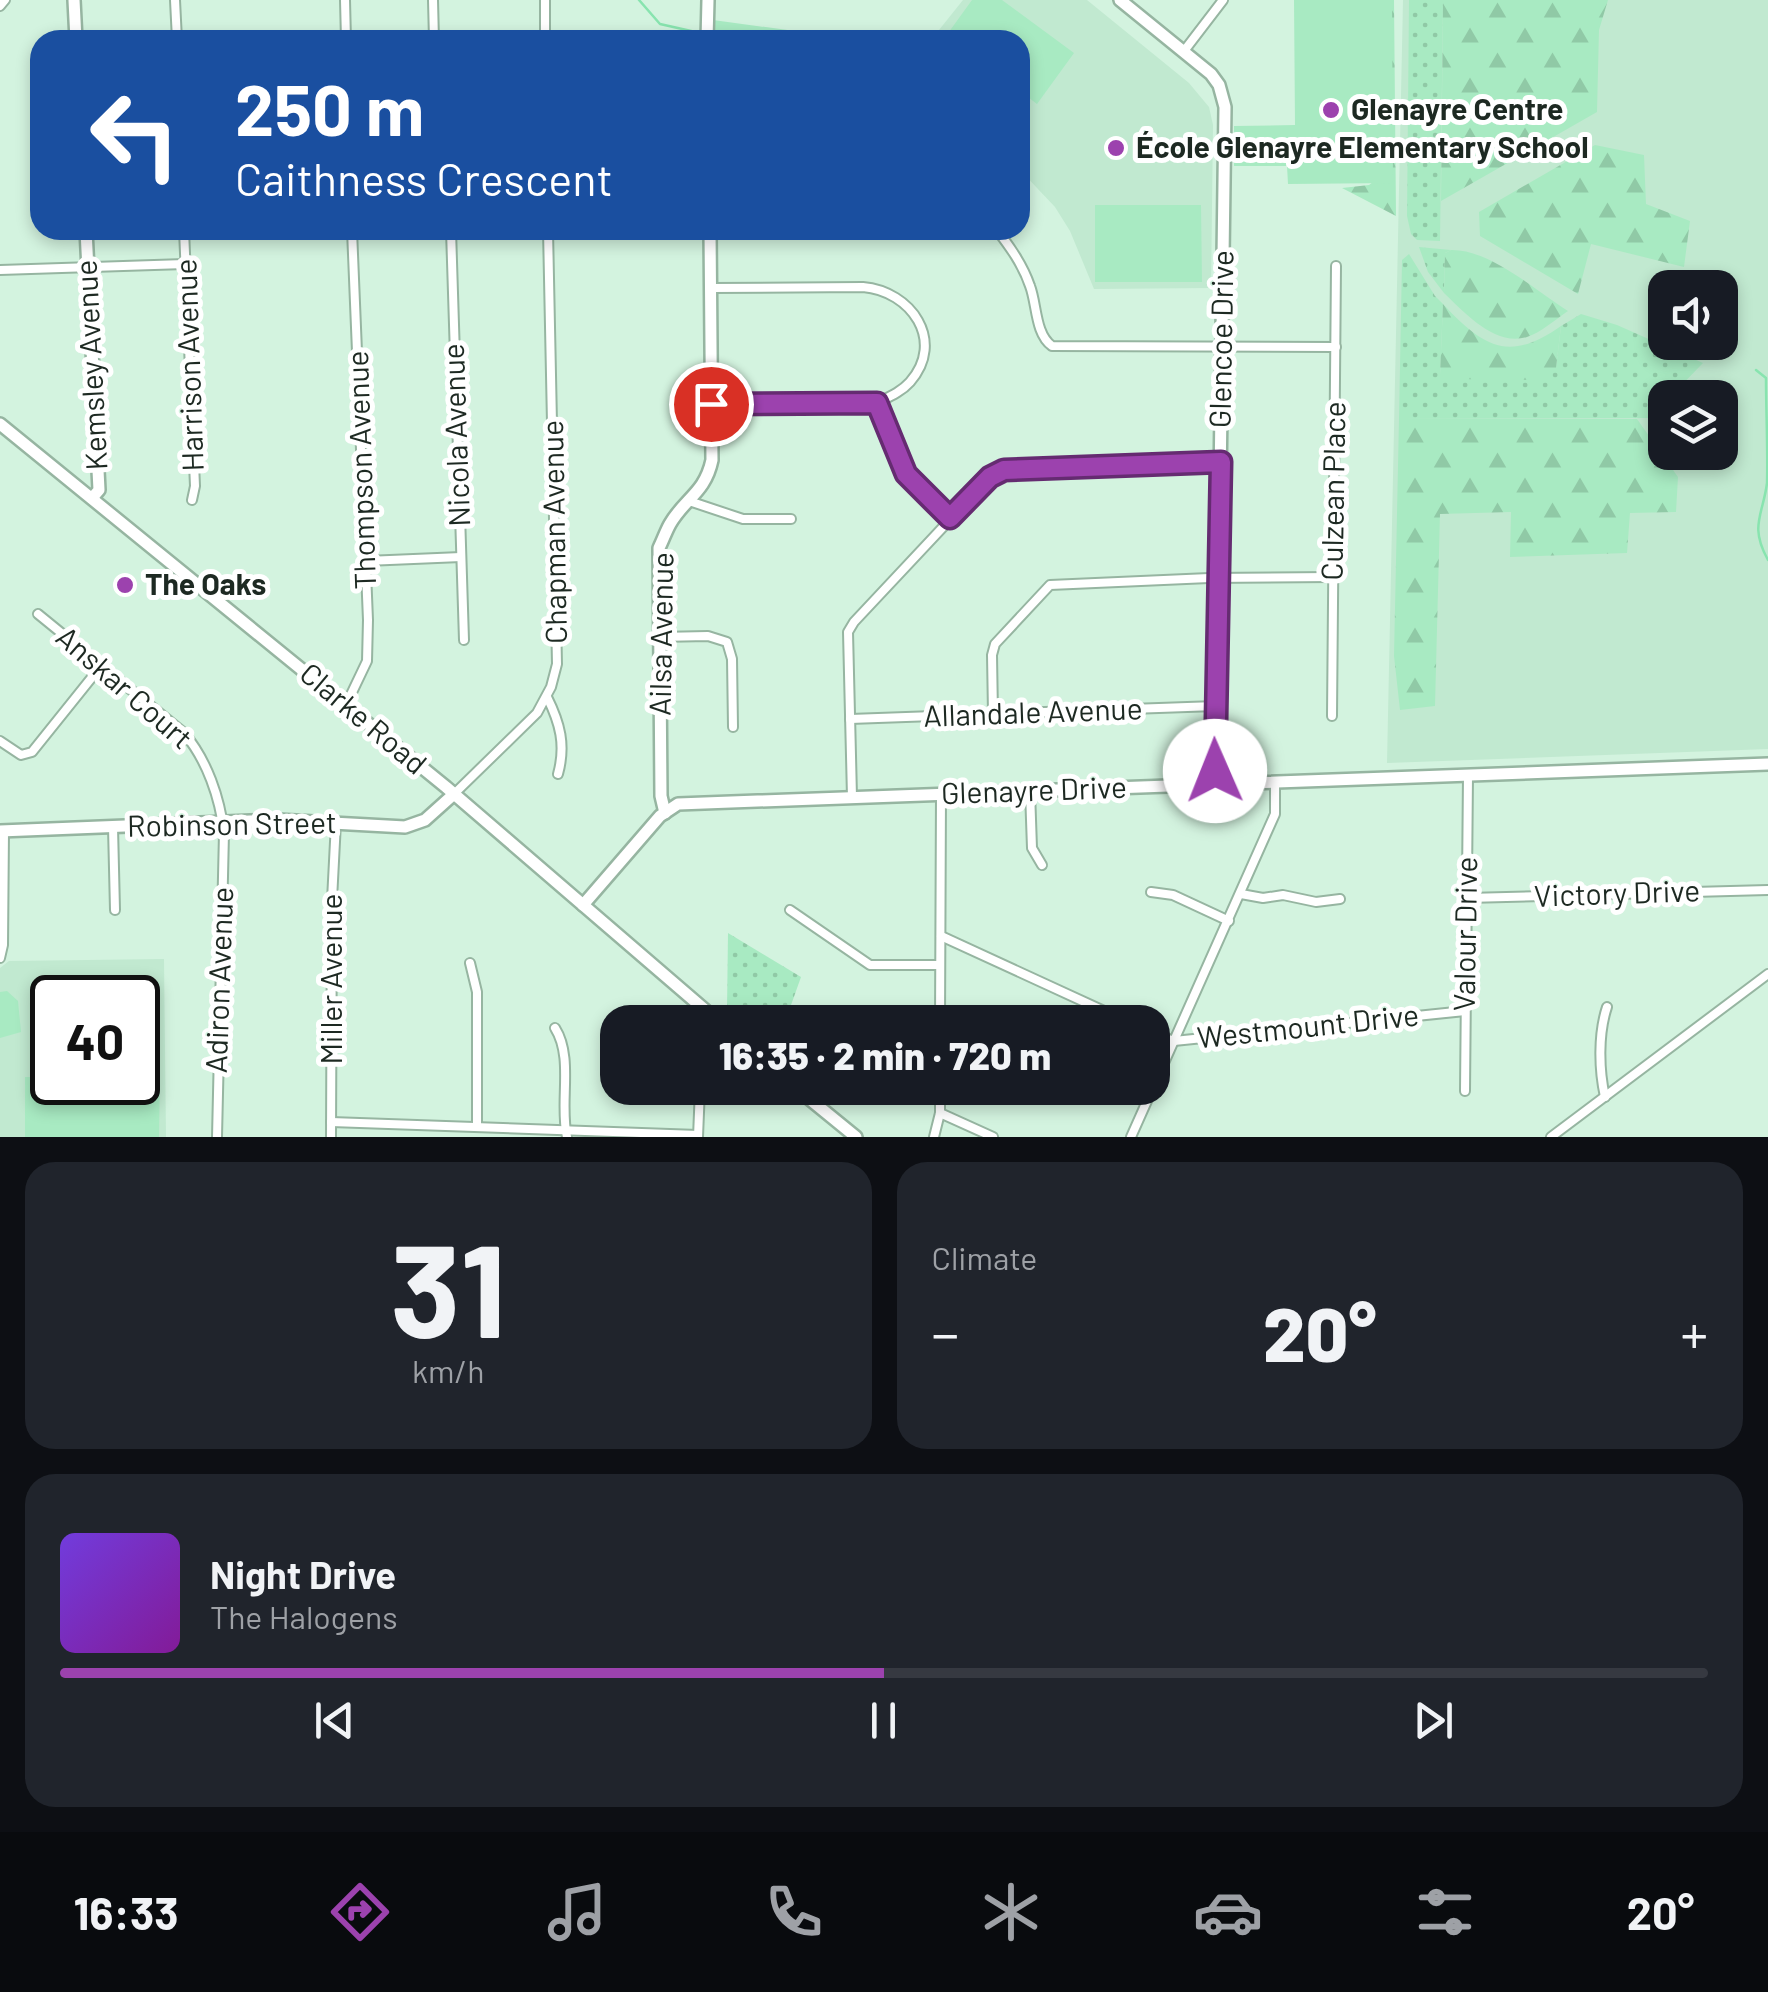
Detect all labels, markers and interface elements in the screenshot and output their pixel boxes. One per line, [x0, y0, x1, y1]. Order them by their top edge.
text: 250 m [235, 66, 424, 150]
icon: left [70, 70, 200, 200]
place label: Glenayre Centre [1351, 90, 1563, 126]
marker: Glenayre Centre [1320, 99, 1342, 121]
place label: École Glenayre Elementary School [1136, 128, 1589, 164]
marker: École Glenayre Elementary School [1105, 137, 1127, 159]
text: Caithness Crescent [235, 151, 613, 205]
street label: Glencoe Drive [1200, 250, 1240, 428]
street label: Harrison Avenue [166, 258, 210, 472]
street label: Kemsley Avenue [67, 259, 113, 471]
map controls [1648, 270, 1738, 470]
button: sound [1648, 270, 1738, 360]
street label: Nicola Avenue [434, 343, 476, 527]
street label: Thompson Avenue [338, 350, 382, 590]
pin [669, 362, 754, 447]
icon: arrive [684, 377, 739, 432]
button: layers [1648, 380, 1738, 470]
street label: Culzean Place [1312, 401, 1352, 581]
street label: Chapman Avenue [533, 420, 573, 644]
street label: Ailsa Avenue [641, 552, 679, 716]
place label: The Oaks [145, 565, 266, 601]
marker: The Oaks [114, 574, 136, 596]
street label: Anskar Court [50, 618, 201, 755]
street label: Clarke Road [294, 654, 435, 781]
street label: Allandale Avenue [923, 689, 1143, 733]
position arrow [1163, 719, 1267, 823]
street label: Glenayre Drive [940, 768, 1128, 810]
street label: Robinson Street [127, 803, 337, 843]
street label: Valour Drive [1445, 856, 1483, 1012]
street label: Victory Drive [1533, 871, 1701, 913]
street label: Adiron Avenue [197, 886, 239, 1074]
street label: Miller Avenue [312, 893, 348, 1065]
speed limit sign: 40 [30, 975, 160, 1105]
street label: Westmount Drive [1195, 995, 1420, 1055]
text: 16:35 · 2 min · 720 m [719, 1032, 1051, 1078]
text: 31 [390, 1208, 506, 1364]
text: Climate [932, 1238, 1037, 1276]
text: 20° [1263, 1287, 1376, 1377]
text: − [932, 1299, 959, 1365]
text: + [1680, 1299, 1708, 1365]
text: km/h [412, 1351, 484, 1389]
text: Night Drive [210, 1551, 396, 1597]
text: The Halogens [210, 1597, 398, 1635]
icon: previous [307, 1693, 362, 1748]
icon: pause [856, 1693, 911, 1748]
icon: next [1406, 1693, 1461, 1748]
icon: directions [325, 1877, 395, 1947]
icon: music [542, 1877, 612, 1947]
icon: phone [759, 1877, 829, 1947]
icon: climate [976, 1877, 1046, 1947]
icon: car [1193, 1877, 1263, 1947]
icon: filters [1410, 1877, 1480, 1947]
text: 16:33 [73, 1885, 179, 1939]
text: 20° [1627, 1885, 1695, 1939]

